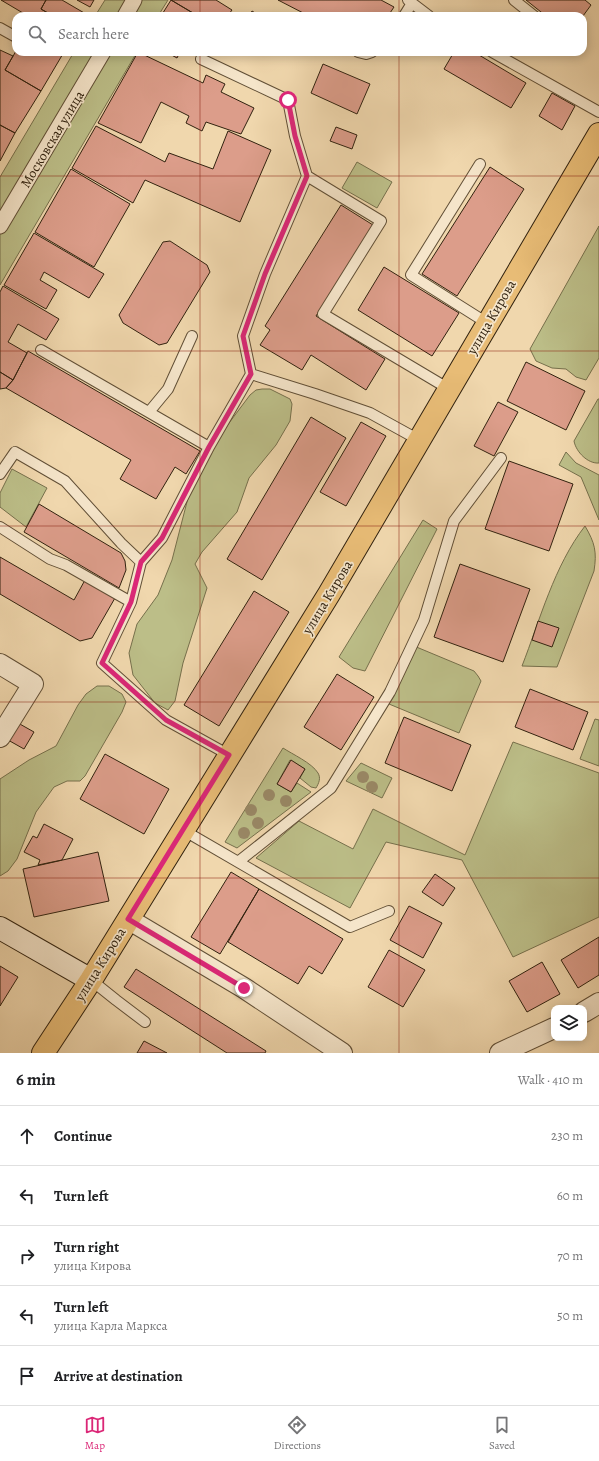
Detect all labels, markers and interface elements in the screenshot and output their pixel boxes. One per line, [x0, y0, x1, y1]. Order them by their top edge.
search box [12, 12, 587, 56]
icon: search [26, 23, 48, 45]
text: Search here [58, 24, 129, 44]
street label: Московская улица [16, 87, 89, 191]
route start [279, 91, 297, 109]
street label: улица Кирова [462, 276, 521, 359]
street label: улица Кирова [297, 556, 357, 639]
street label: улица Кирова [70, 923, 131, 1005]
route end [235, 979, 253, 997]
map controls [551, 1005, 587, 1041]
button: layers [551, 1005, 587, 1041]
text: 6 min [16, 1068, 56, 1091]
text: Walk · 410 m [518, 1071, 583, 1088]
icon: ahead [16, 1125, 38, 1147]
text: Continue [54, 1126, 112, 1146]
text: 230 m [551, 1127, 583, 1144]
icon: left [16, 1185, 38, 1207]
text: Turn left [54, 1186, 109, 1206]
text: 60 m [557, 1187, 583, 1204]
text: Turn right [54, 1237, 119, 1257]
icon: right [16, 1245, 38, 1267]
text: 70 m [557, 1247, 583, 1264]
text: улица Кирова [54, 1257, 131, 1274]
text: Turn left [54, 1297, 109, 1317]
icon: left [16, 1305, 38, 1327]
text: 50 m [557, 1307, 583, 1324]
text: улица Карла Маркса [54, 1317, 167, 1334]
icon: arrive [16, 1365, 38, 1387]
text: Arrive at destination [54, 1366, 183, 1386]
tab: Map [84, 1414, 106, 1453]
tab: Directions [274, 1414, 321, 1453]
tab: Saved [489, 1414, 515, 1453]

